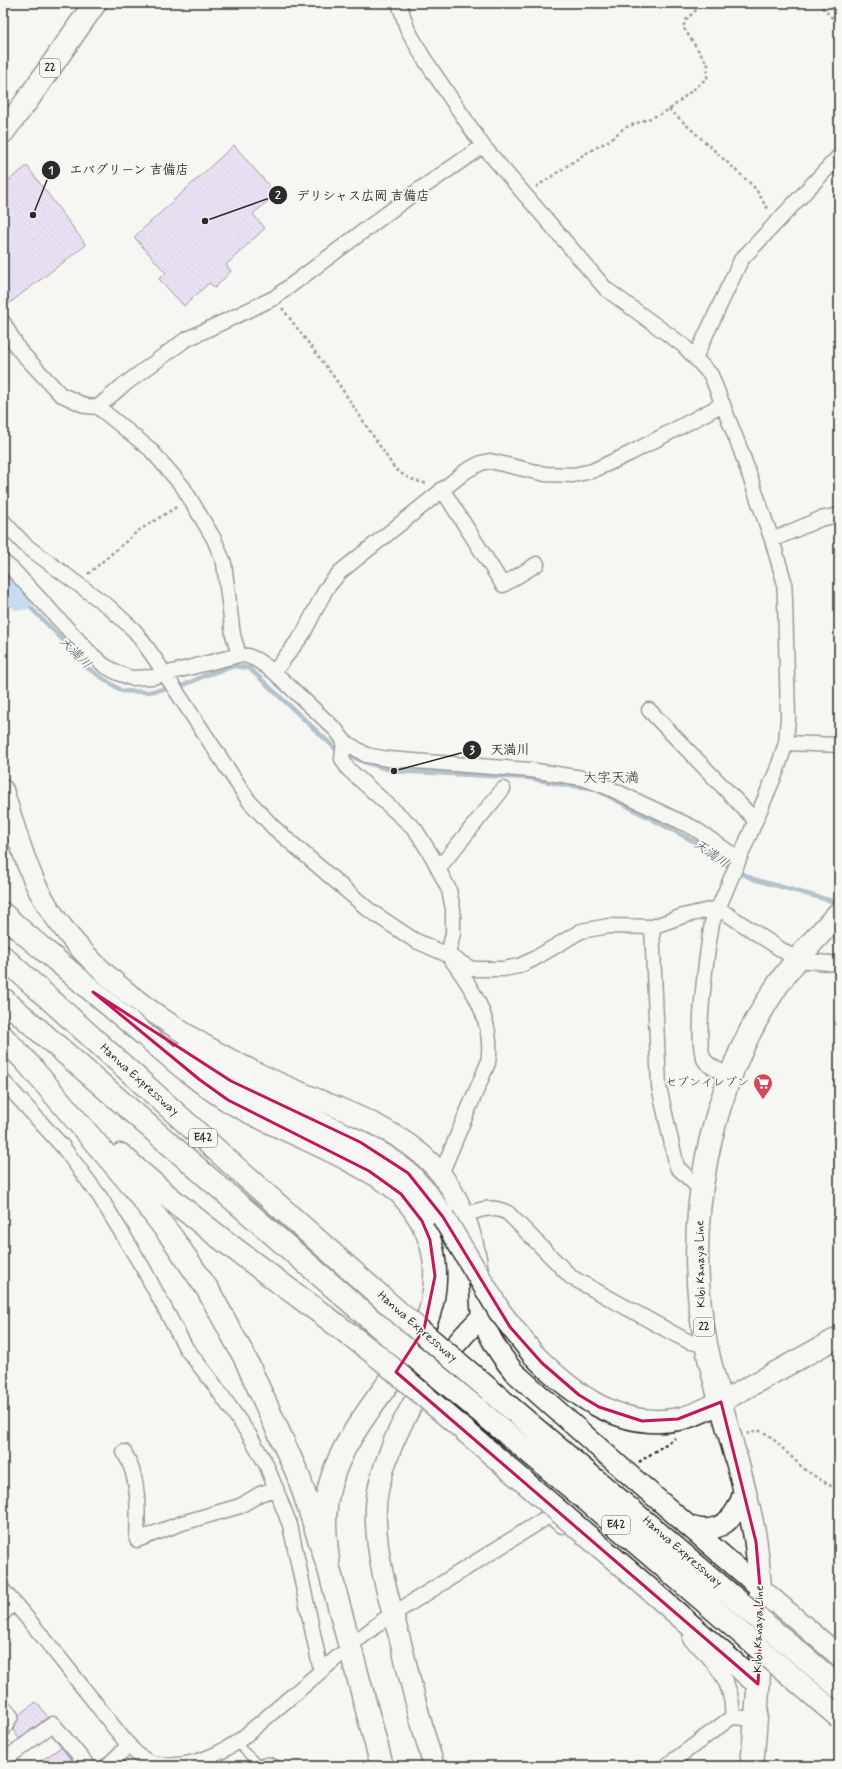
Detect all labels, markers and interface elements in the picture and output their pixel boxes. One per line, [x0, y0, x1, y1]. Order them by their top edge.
road number: 22 [40, 59, 60, 77]
callout: エバグリーン 吉備店 [41, 157, 197, 182]
text: エバグリーン 吉備店 [69, 162, 189, 179]
text: 1 [48, 163, 54, 179]
callout: デリシャス広岡 吉備店 [268, 183, 438, 208]
text: 2 [275, 188, 281, 204]
text: デリシャス広岡 吉備店 [297, 188, 430, 205]
water label: 天満川 [55, 633, 95, 673]
callout: 天満川 [462, 737, 537, 762]
text: 天満川 [490, 742, 530, 759]
text: 3 [469, 743, 475, 759]
district label: 大字天満 [583, 769, 639, 787]
water label: 天満川 [690, 836, 732, 872]
street label: Hanwa Expressway [96, 1040, 182, 1120]
supermarket icon: セブンイレブン [752, 1072, 774, 1100]
place label: セブンイレブン [665, 1075, 749, 1091]
road number: E42 [189, 1129, 217, 1147]
street label: Kibi Kanaya Line [692, 1220, 710, 1308]
street label: Hanwa Expressway [374, 1288, 461, 1366]
road number: 22 [694, 1318, 714, 1336]
street label: Hanwa Expressway [639, 1513, 726, 1591]
road number: E42 [602, 1516, 630, 1534]
street label: Kibi Kanaya Line [750, 1585, 768, 1673]

